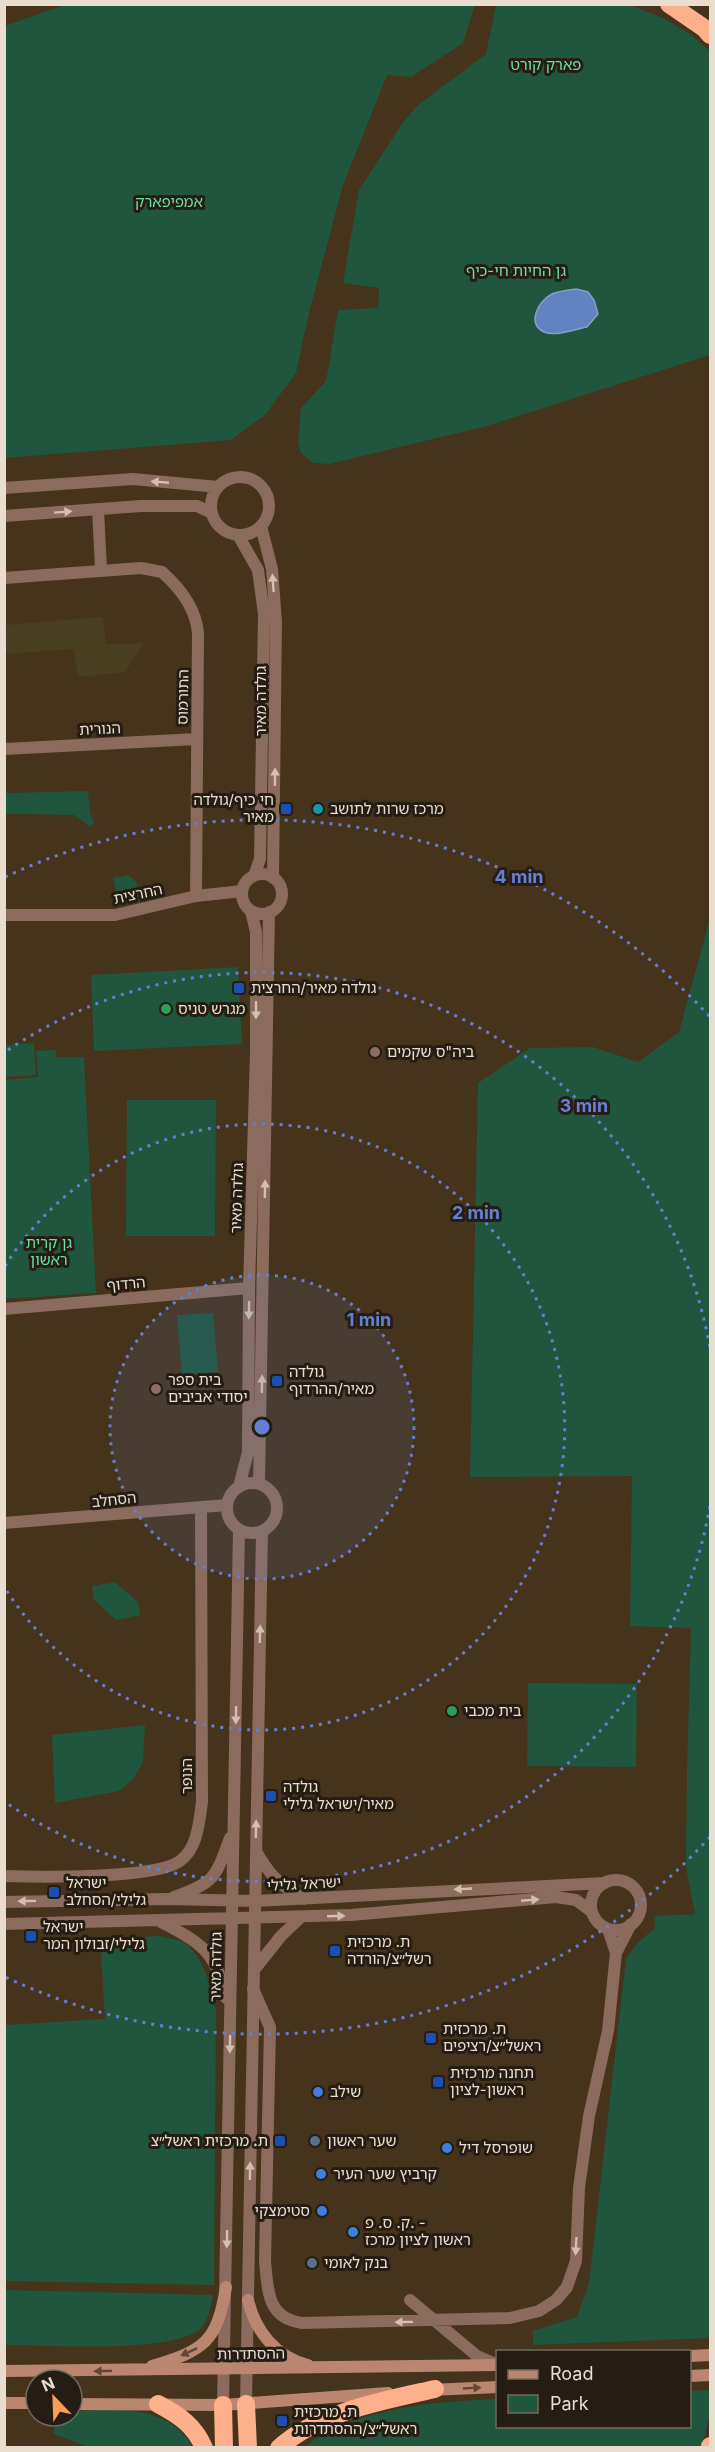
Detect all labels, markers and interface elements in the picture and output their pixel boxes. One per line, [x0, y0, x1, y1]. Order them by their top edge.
park label: פארק קורט [511, 55, 581, 74]
park label: אמפיפארק [135, 192, 203, 211]
park label: גן החיות חי-כיף [466, 261, 567, 280]
one-way arrow [150, 477, 169, 487]
one-way arrow [53, 507, 72, 516]
one-way arrow [269, 573, 278, 592]
street label: גולדה מאיר [251, 665, 270, 736]
street label: התורמוס [173, 669, 192, 725]
street label: הנורית [79, 718, 121, 739]
one-way arrow [270, 768, 279, 787]
place label: חי כיף/גולדה מאיר [193, 790, 274, 826]
place label: מרכז שרות לתושב [330, 799, 444, 818]
marker: חי כיף/גולדה מאיר [279, 802, 293, 816]
marker: מרכז שרות לתושב [311, 802, 325, 816]
text: 4 min [495, 866, 543, 887]
street label: החרצית [112, 879, 164, 908]
place label: גולדה מאיר/החרצית [251, 978, 377, 997]
marker: גולדה מאיר/החרצית [232, 981, 246, 995]
place label: מגרש טניס [178, 999, 246, 1018]
one-way arrow [251, 1001, 261, 1020]
marker: מגרש טניס [159, 1002, 173, 1016]
place label: ביה"ס שקמים [387, 1042, 475, 1061]
marker: ביה"ס שקמים [368, 1045, 382, 1059]
text: 3 min [560, 1095, 608, 1116]
street label: גולדה מאיר [226, 1162, 247, 1234]
one-way arrow [260, 1179, 270, 1198]
text: 2 min [452, 1202, 500, 1223]
park label: גן קרית ראשון [26, 1233, 73, 1269]
street label: הרדוף [106, 1272, 146, 1295]
one-way arrow [244, 1301, 254, 1320]
text: 1 min [347, 1309, 391, 1330]
place label: גולדה מאיר/ההרדוף [289, 1362, 374, 1398]
place label: בית ספר יסודי אביבים [168, 1370, 248, 1406]
one-way arrow [257, 1374, 267, 1393]
marker: גולדה מאיר/ההרדוף [270, 1374, 284, 1388]
marker: בית ספר יסודי אביבים [149, 1382, 163, 1396]
centre of rings [252, 1417, 272, 1437]
street label: הסחלב [91, 1488, 137, 1511]
one-way arrow [255, 1624, 265, 1643]
place label: בית מכבי [464, 1701, 522, 1720]
marker: בית מכבי [445, 1704, 459, 1718]
one-way arrow [231, 1705, 241, 1724]
street label: הנופר [177, 1758, 196, 1794]
place label: גולדה מאיר/ישראל גלילי [283, 1777, 394, 1813]
marker: גולדה מאיר/ישראל גלילי [264, 1789, 278, 1803]
one-way arrow [252, 1819, 261, 1838]
street label: ישראל גלילי [266, 1872, 342, 1895]
place label: ישראל גלילי/הסחלב [66, 1873, 146, 1909]
marker: ישראל גלילי/הסחלב [47, 1885, 61, 1899]
one-way arrow [453, 1885, 472, 1894]
one-way arrow [521, 1895, 540, 1905]
one-way arrow [18, 1896, 37, 1906]
one-way arrow [326, 1911, 345, 1921]
place label: ישראל גלילי/זבולון המר [43, 1917, 145, 1953]
marker: ישראל גלילי/זבולון המר [24, 1929, 38, 1943]
street label: גולדה מאיר [205, 1931, 226, 2002]
place label: ת. מרכזית רשל״צ/הורדה [347, 1932, 432, 1968]
marker: ת. מרכזית רשל״צ/הורדה [328, 1944, 342, 1958]
place label: ת. מרכזית ראשל״צ/רציפים [443, 2019, 541, 2055]
marker: ת. מרכזית ראשל״צ/רציפים [424, 2031, 438, 2045]
one-way arrow [225, 2035, 235, 2054]
place label: תחנה מרכזית ראשון-לציון [450, 2063, 534, 2099]
marker: תחנה מרכזית ראשון-לציון [431, 2075, 445, 2089]
place label: שילב [330, 2082, 361, 2101]
marker: שילב [311, 2085, 325, 2099]
place label: ת. מרכזית ראשל״צ [151, 2131, 268, 2150]
place label: שער ראשון [327, 2131, 396, 2150]
marker: ת. מרכזית ראשל״צ [273, 2134, 287, 2148]
marker: שער ראשון [308, 2134, 322, 2148]
place label: שופרסל דיל [459, 2138, 533, 2157]
marker: שופרסל דיל [440, 2141, 454, 2155]
one-way arrow [245, 2161, 255, 2180]
place label: קרביץ שער העיר [333, 2164, 437, 2183]
marker: קרביץ שער העיר [314, 2167, 328, 2181]
place label: סטימצקי [255, 2201, 310, 2220]
marker: סטימצקי [315, 2204, 329, 2218]
place label: ק. ס. פ. - ראשון לציון מרכז [365, 2213, 471, 2249]
marker: ק. ס. פ. - ראשון לציון מרכז [346, 2225, 360, 2239]
one-way arrow [222, 2230, 231, 2249]
one-way arrow [572, 2236, 581, 2255]
place label: בנק לאומי [324, 2253, 388, 2272]
marker: בנק לאומי [305, 2256, 319, 2270]
one-way arrow [394, 2317, 413, 2326]
street label: ההסתדרות [217, 2343, 285, 2364]
one-way arrow [181, 2348, 198, 2357]
legend [496, 2350, 691, 2428]
text: Road [550, 2363, 593, 2384]
one-way arrow [93, 2366, 112, 2375]
north arrow [24, 2368, 84, 2428]
text: N [39, 2373, 58, 2396]
one-way arrow [462, 2383, 481, 2392]
text: Park [550, 2393, 589, 2414]
place label: ת. מרכזית ראשל״צ/ההסתדרות [294, 2402, 417, 2438]
marker: ת. מרכזית ראשל״צ/ההסתדרות [275, 2414, 289, 2428]

